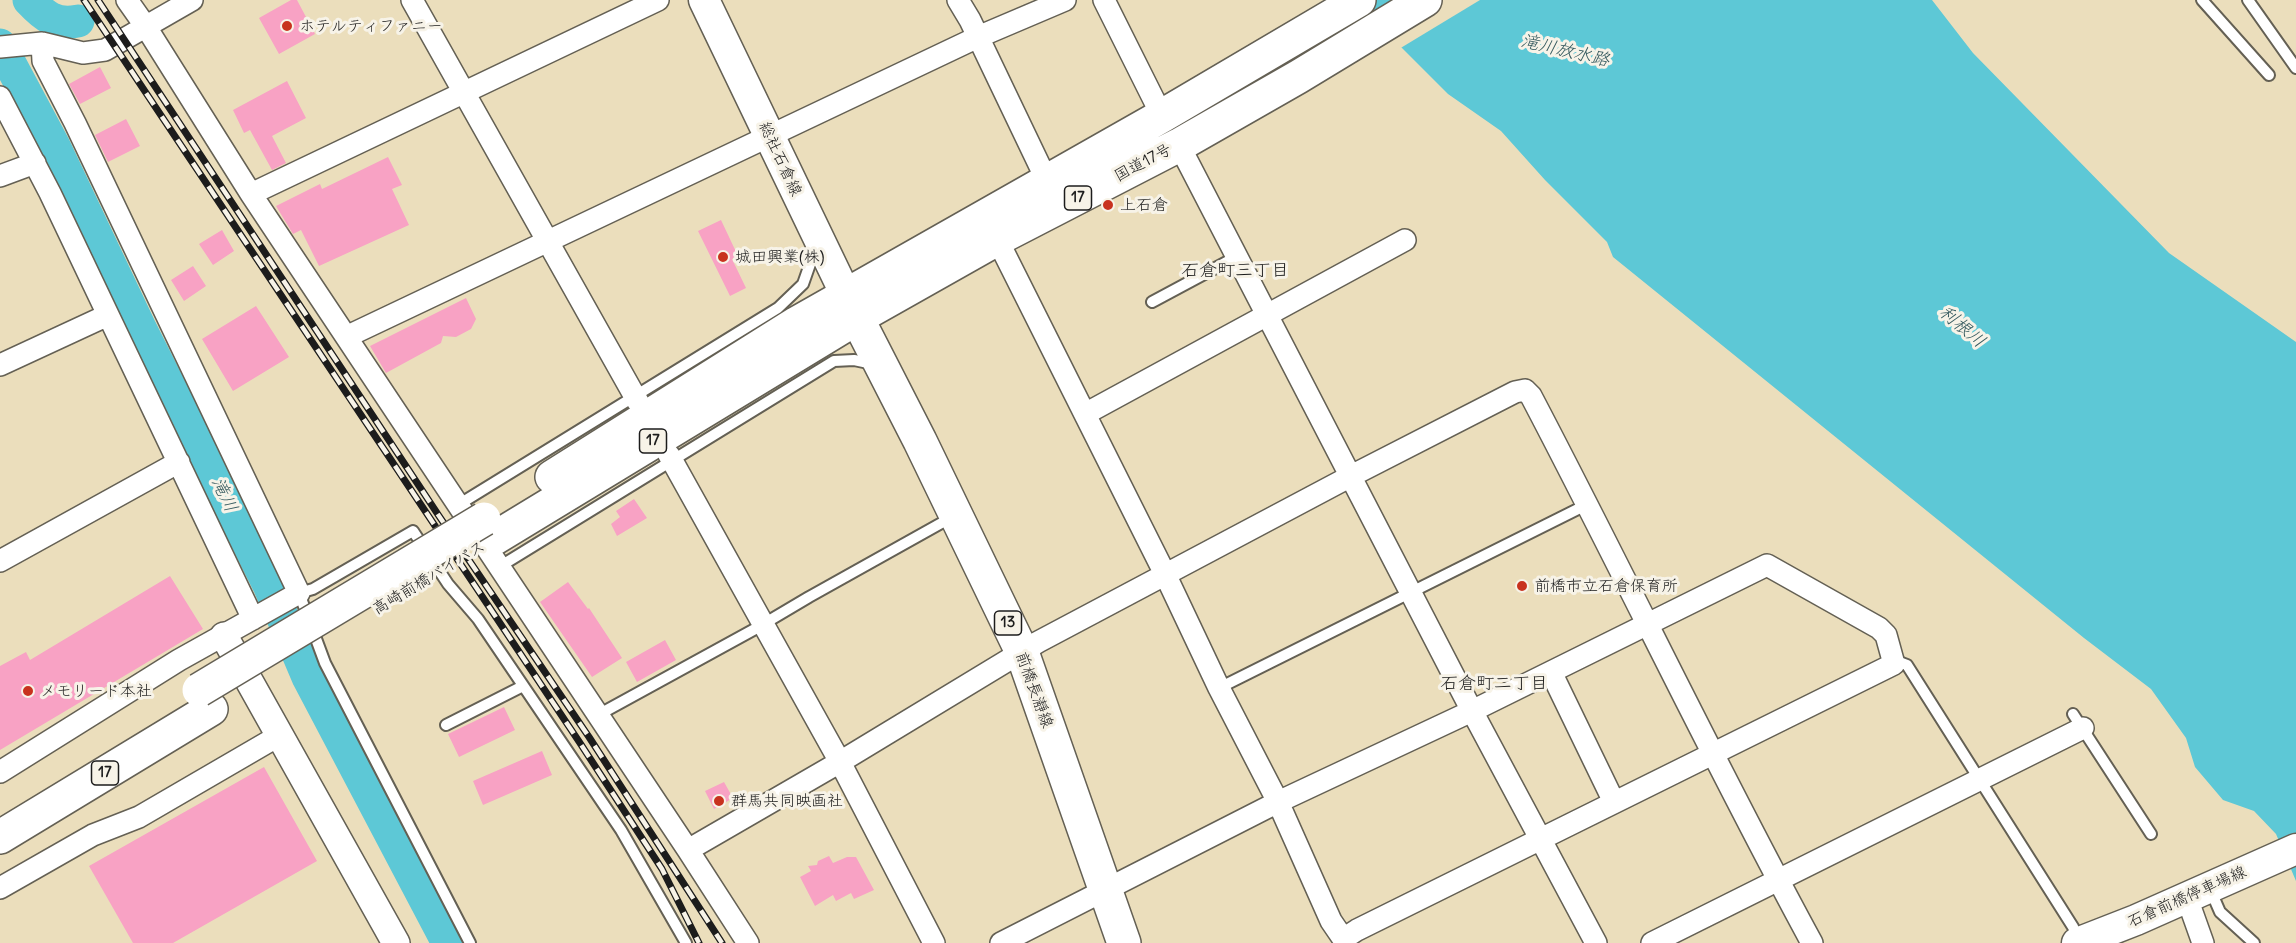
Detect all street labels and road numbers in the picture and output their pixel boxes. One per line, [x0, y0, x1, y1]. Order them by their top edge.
street label: 総社石倉線 [754, 119, 806, 199]
street label: 国道17号 [1111, 140, 1175, 186]
road number: 17 [1064, 186, 1092, 210]
road number: 17 [640, 429, 666, 453]
street label: 高崎前橋バイパス [369, 537, 489, 619]
road number: 13 [994, 611, 1022, 635]
street label: 前橋長瀞線 [1011, 649, 1057, 731]
road number: 17 [92, 761, 118, 785]
street label: 石倉前橋停車場線 [2125, 862, 2249, 932]

